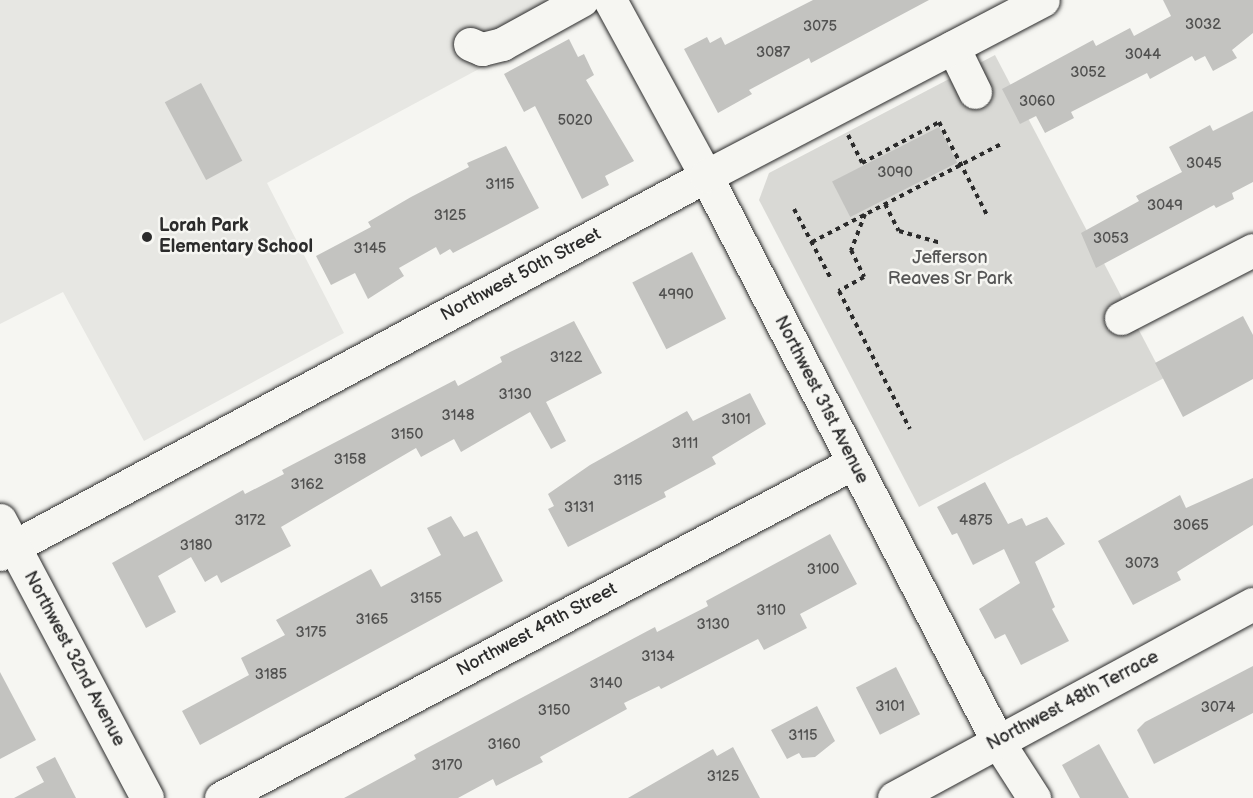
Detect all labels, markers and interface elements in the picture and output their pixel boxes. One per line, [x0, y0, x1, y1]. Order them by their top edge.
house number: 3032 [1185, 16, 1221, 34]
house number: 3075 [803, 18, 837, 36]
house number: 3087 [756, 44, 790, 62]
house number: 3044 [1125, 46, 1161, 64]
house number: 3052 [1070, 64, 1106, 82]
house number: 3060 [1019, 93, 1055, 111]
house number: 5020 [557, 112, 593, 130]
house number: 3045 [1186, 155, 1222, 173]
house number: 3090 [877, 164, 913, 182]
house number: 3115 [485, 176, 515, 194]
house number: 3049 [1147, 197, 1183, 215]
house number: 3125 [434, 207, 466, 225]
place label: Lorah Park Elementary School [159, 216, 314, 258]
street label: Northwest 50th Street [437, 224, 605, 326]
marker: Lorah Park Elementary School [140, 230, 154, 244]
house number: 3053 [1093, 230, 1129, 248]
house number: 3145 [354, 240, 386, 258]
park label: Jefferson Reaves Sr Park [888, 248, 1012, 290]
house number: 4990 [658, 286, 694, 304]
street label: Northwest 31st Avenue [769, 312, 873, 488]
house number: 3122 [550, 349, 582, 367]
house number: 3130 [498, 386, 532, 404]
house number: 3148 [442, 407, 474, 425]
house number: 3101 [721, 411, 751, 429]
house number: 3150 [391, 426, 423, 444]
house number: 3111 [672, 435, 698, 453]
house number: 3158 [334, 451, 366, 469]
house number: 3115 [613, 472, 643, 490]
house number: 3162 [290, 476, 324, 494]
house number: 3131 [564, 499, 594, 517]
house number: 3172 [234, 512, 266, 530]
house number: 4875 [959, 512, 993, 530]
house number: 3065 [1173, 517, 1209, 535]
house number: 3180 [180, 537, 212, 555]
house number: 3073 [1125, 555, 1159, 573]
house number: 3100 [807, 561, 839, 579]
street label: Northwest 32nd Avenue [19, 568, 129, 750]
street label: Northwest 49th Street [453, 578, 621, 682]
house number: 3155 [410, 590, 442, 608]
house number: 3110 [756, 602, 786, 620]
house number: 3165 [356, 611, 388, 629]
house number: 3130 [696, 616, 730, 634]
house number: 3175 [296, 624, 326, 642]
street label: Northwest 48th Terrace [983, 646, 1163, 756]
house number: 3134 [641, 648, 675, 666]
house number: 3185 [255, 666, 287, 684]
house number: 3140 [590, 675, 622, 693]
house number: 3101 [875, 698, 905, 716]
house number: 3074 [1201, 699, 1235, 717]
house number: 3150 [538, 702, 570, 720]
house number: 3115 [788, 727, 818, 745]
house number: 3160 [487, 736, 521, 754]
house number: 3170 [431, 757, 463, 775]
house number: 3125 [707, 768, 739, 786]

